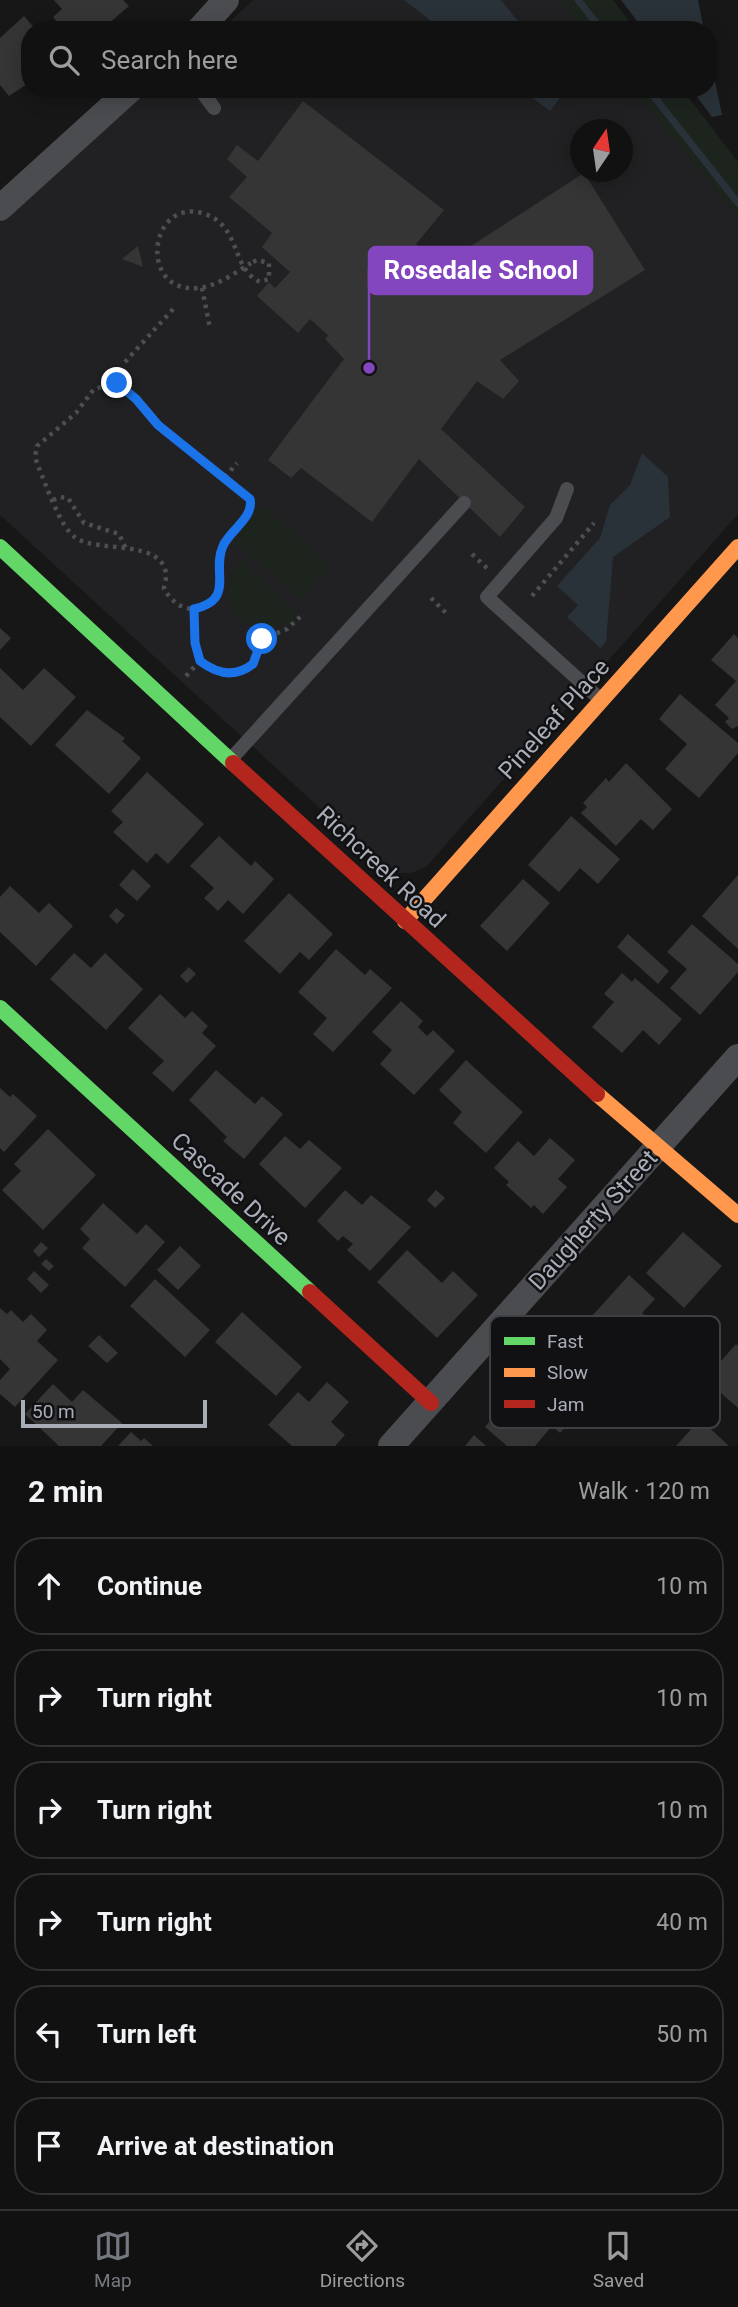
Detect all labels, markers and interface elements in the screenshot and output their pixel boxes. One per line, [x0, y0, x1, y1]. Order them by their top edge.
search box [21, 21, 717, 98]
icon: search [45, 41, 83, 79]
text: Search here [101, 45, 238, 75]
north arrow [570, 119, 633, 182]
callout: Rosedale School [369, 247, 592, 294]
text: Rosedale School [383, 255, 579, 285]
route end [101, 367, 132, 398]
route start [246, 623, 277, 654]
street label: Pineleaf Place [493, 653, 615, 785]
street label: Richcreek Road [311, 800, 451, 934]
street label: Cascade Drive [166, 1127, 296, 1251]
street label: Daugherty Street [523, 1144, 663, 1296]
legend [490, 1316, 720, 1428]
text: Fast [547, 1330, 584, 1353]
text: Slow [547, 1361, 588, 1384]
text: Jam [547, 1393, 584, 1416]
scale bar [21, 1397, 206, 1429]
text: 50 m [32, 1400, 75, 1423]
text: 2 min [28, 1474, 103, 1509]
text: Walk · 120 m [578, 1478, 710, 1505]
icon: ahead [30, 1567, 68, 1605]
text: Continue [97, 1571, 202, 1601]
text: 10 m [656, 1573, 708, 1600]
icon: right [30, 1679, 68, 1717]
text: Turn right [97, 1683, 212, 1713]
text: 10 m [656, 1685, 708, 1712]
icon: right [30, 1791, 68, 1829]
text: Turn right [97, 1795, 212, 1825]
text: 10 m [656, 1797, 708, 1824]
icon: right [30, 1903, 68, 1941]
text: Turn right [97, 1907, 212, 1937]
text: 40 m [656, 1909, 708, 1936]
icon: left [30, 2015, 68, 2053]
text: Turn left [97, 2019, 196, 2049]
text: 50 m [656, 2021, 708, 2048]
icon: arrive [30, 2127, 68, 2165]
text: Arrive at destination [97, 2131, 334, 2161]
tab: Map [94, 2227, 132, 2292]
tab: Directions [320, 2227, 405, 2292]
tab: Saved [593, 2227, 644, 2292]

